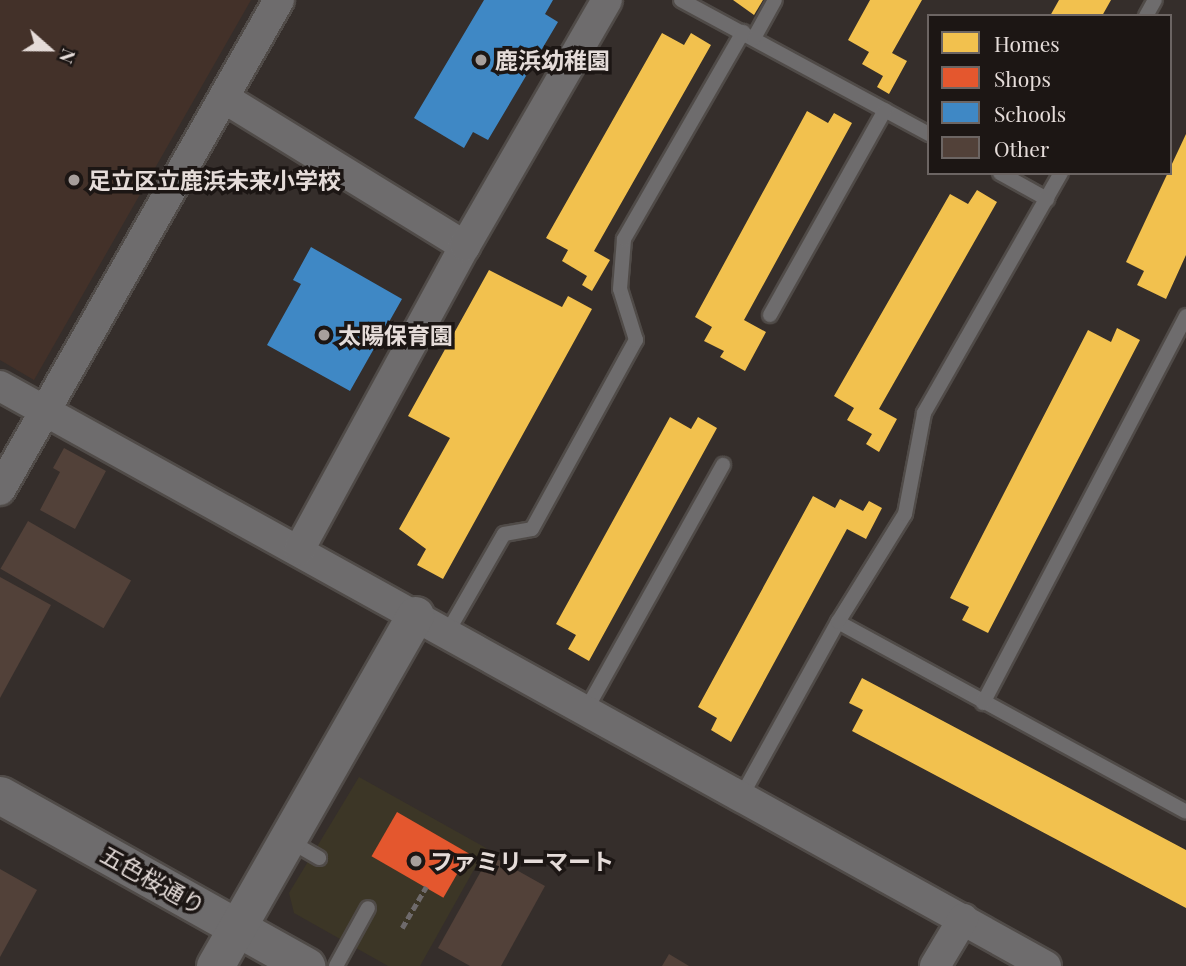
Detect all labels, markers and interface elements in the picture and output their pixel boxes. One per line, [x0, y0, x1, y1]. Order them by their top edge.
north arrow [14, 14, 84, 84]
legend [927, 14, 1172, 175]
text: Homes [994, 29, 1060, 57]
text: N [54, 45, 83, 68]
place label: 鹿浜幼稚園 [495, 46, 610, 74]
marker: 鹿浜幼稚園 [473, 52, 489, 68]
text: Shops [994, 64, 1051, 92]
text: Schools [994, 99, 1066, 127]
text: Other [994, 134, 1049, 162]
place label: 足立区立鹿浜未来小学校 [88, 166, 341, 194]
marker: 足立区立鹿浜未来小学校 [66, 172, 82, 188]
place label: 太陽保育園 [338, 321, 453, 349]
marker: 太陽保育園 [316, 327, 332, 343]
street label: 五色桜通り [96, 840, 210, 920]
place label: ファミリーマート [430, 847, 614, 875]
marker: ファミリーマート [408, 853, 424, 869]

